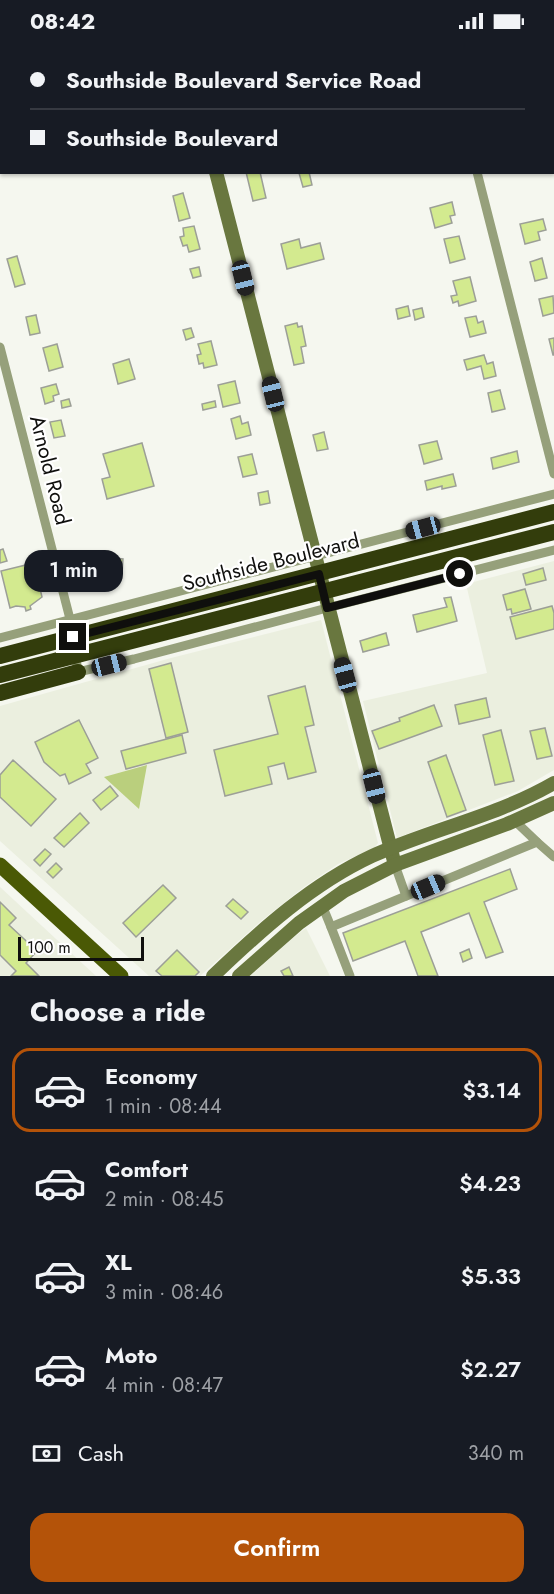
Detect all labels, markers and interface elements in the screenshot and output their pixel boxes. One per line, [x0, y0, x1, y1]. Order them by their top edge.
text: 08:42 [30, 5, 95, 37]
text: Southside Boulevard Service Road [66, 64, 421, 96]
text: Southside Boulevard [66, 122, 278, 154]
car [230, 258, 256, 298]
car [260, 374, 286, 414]
street label: Arnold Road [22, 412, 78, 528]
car [403, 515, 443, 541]
street label: Southside Boulevard [179, 526, 363, 598]
callout: 1 min [23, 550, 122, 592]
text: 1 min [49, 556, 98, 585]
route start [446, 560, 473, 587]
route end [59, 623, 86, 650]
car [89, 652, 129, 678]
car [332, 655, 358, 695]
car [361, 766, 387, 806]
car [408, 872, 448, 902]
scale bar [18, 934, 144, 962]
text: 100 m [27, 936, 71, 959]
text: Choose a ride [30, 992, 205, 1031]
text: Economy [105, 1060, 197, 1092]
icon: car [33, 1063, 87, 1117]
text: $3.14 [463, 1074, 521, 1106]
text: 1 min · 08:44 [105, 1092, 222, 1121]
text: Comfort [105, 1153, 188, 1185]
icon: car [33, 1156, 87, 1210]
text: $4.23 [459, 1167, 521, 1199]
text: 2 min · 08:45 [105, 1185, 224, 1214]
text: XL [105, 1246, 132, 1278]
icon: car [33, 1249, 87, 1303]
text: $5.33 [461, 1260, 521, 1292]
text: 3 min · 08:46 [105, 1278, 223, 1307]
text: Moto [105, 1339, 158, 1371]
icon: car [33, 1342, 87, 1396]
text: $2.27 [460, 1353, 521, 1385]
text: 4 min · 08:47 [105, 1371, 223, 1400]
icon: cash [30, 1437, 63, 1470]
text: Cash [78, 1437, 124, 1469]
text: 340 m [468, 1439, 524, 1468]
button: Confirm [30, 1513, 524, 1582]

